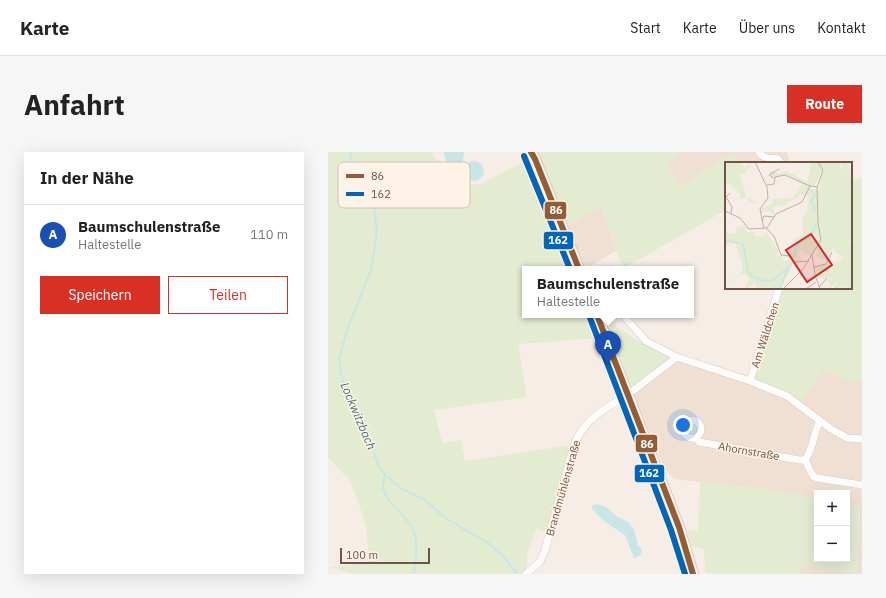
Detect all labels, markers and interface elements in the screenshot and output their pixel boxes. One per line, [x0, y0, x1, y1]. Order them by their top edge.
text: Karte [20, 16, 69, 40]
text: Start [630, 19, 661, 37]
text: Karte [683, 19, 717, 37]
text: Über uns [739, 19, 795, 37]
text: Kontakt [817, 19, 866, 37]
button: Route [787, 85, 862, 123]
text: Anfahrt [24, 86, 125, 123]
legend [338, 162, 470, 208]
inset map [725, 162, 852, 289]
text: In der Nähe [40, 167, 134, 189]
text: 86 [371, 169, 384, 183]
text: 162 [371, 187, 391, 201]
line badge: 86 [544, 201, 567, 220]
text: 86 [549, 203, 563, 217]
text: Baumschulenstraße [78, 217, 220, 236]
text: A [49, 226, 57, 243]
text: 110 m [250, 226, 288, 243]
line badge: 162 [543, 231, 574, 250]
text: 162 [548, 233, 568, 247]
text: Haltestelle [78, 236, 141, 253]
popup [522, 266, 694, 318]
text: Baumschulenstraße [537, 274, 679, 293]
button: Speichern [40, 276, 160, 314]
button: Teilen [168, 276, 288, 314]
text: Haltestelle [537, 293, 600, 310]
street label: Am Wäldchen [748, 300, 782, 370]
pin: A [595, 331, 621, 364]
water label: Lockwitzbach [337, 380, 380, 452]
your location [673, 415, 693, 435]
line badge: 86 [635, 434, 658, 453]
text: 86 [640, 437, 654, 451]
street label: Brandmühlenstraße [543, 438, 583, 538]
street label: Ahornstraße [717, 439, 781, 463]
line badge: 162 [634, 464, 665, 483]
text: 162 [639, 466, 659, 480]
map controls [814, 490, 850, 562]
button: + [814, 490, 850, 526]
button: − [814, 526, 850, 562]
scale bar [340, 546, 430, 565]
text: 100 m [346, 548, 378, 562]

